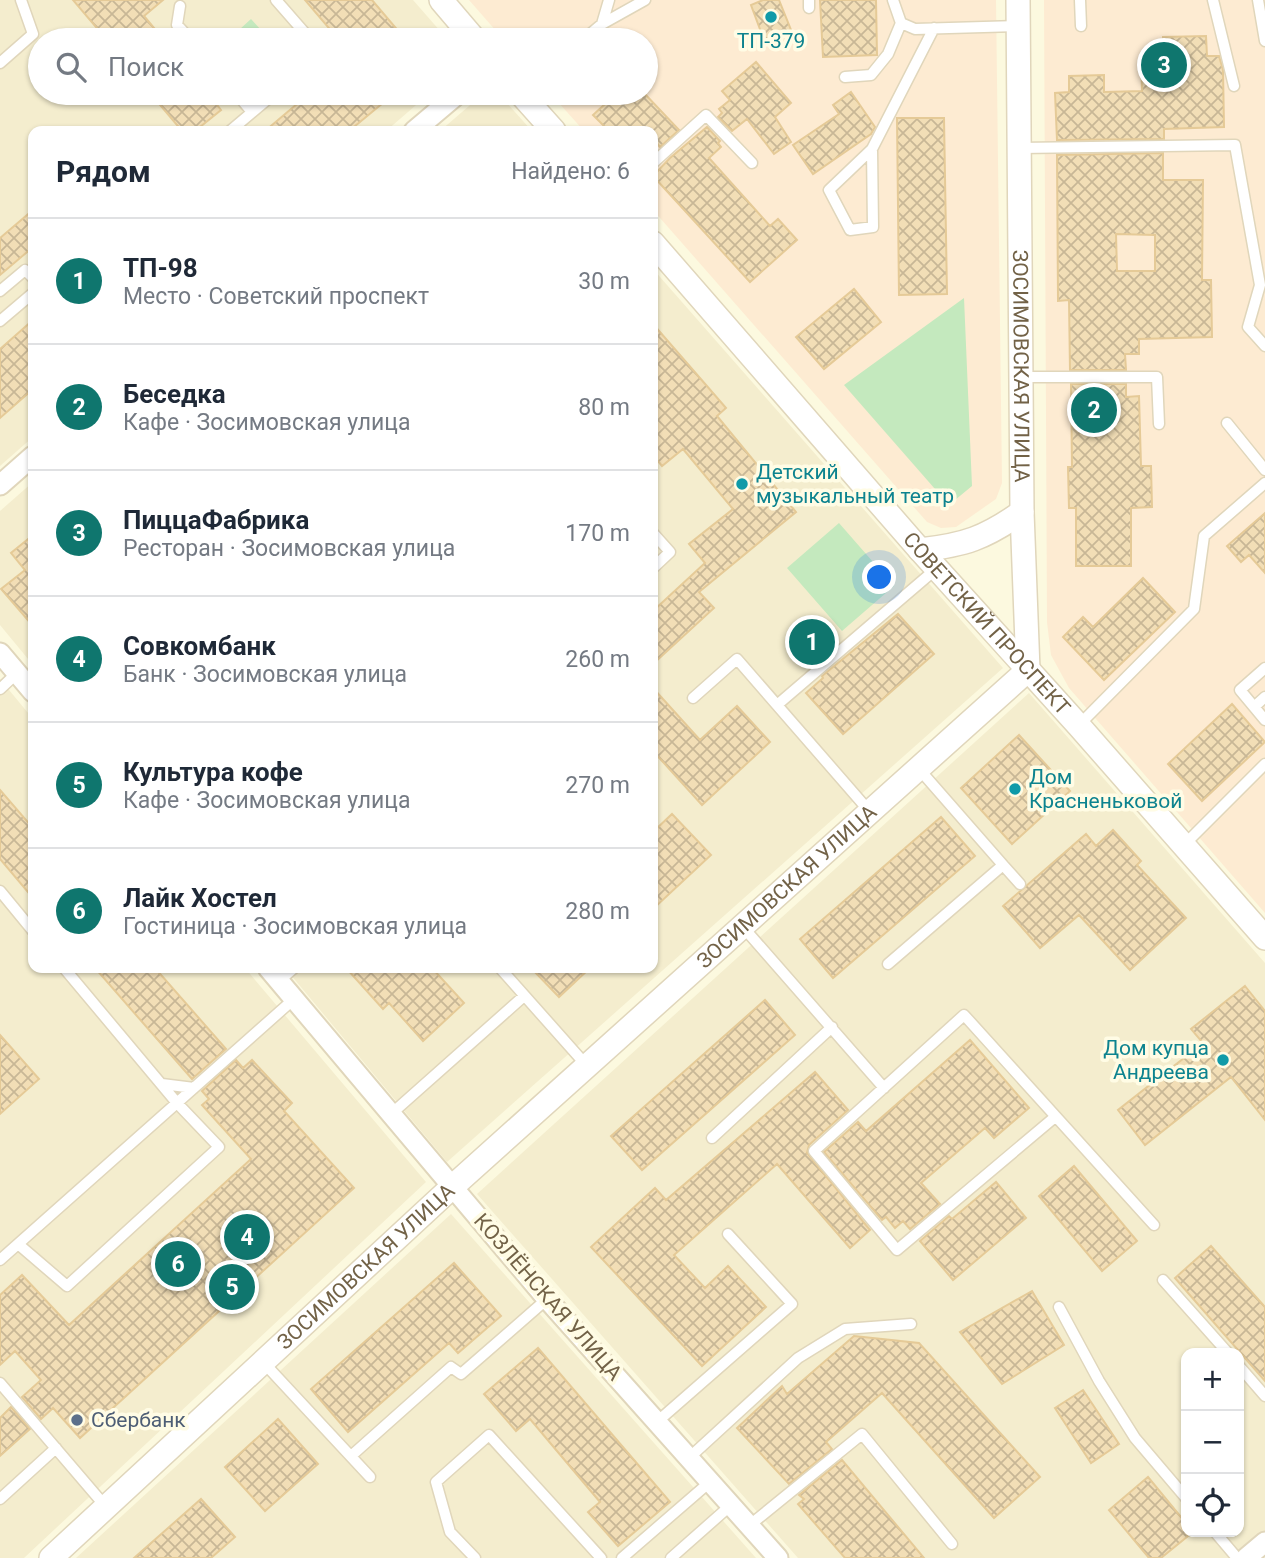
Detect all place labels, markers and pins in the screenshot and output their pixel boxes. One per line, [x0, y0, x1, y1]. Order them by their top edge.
marker: ТП-379 [763, 9, 779, 25]
place label: ТП-379 [737, 29, 805, 53]
pin: 3 [1141, 39, 1187, 91]
pin: 2 [1071, 384, 1117, 436]
place label: Детский музыкальный театр [756, 460, 954, 508]
marker: Детский музыкальный театр [734, 476, 750, 492]
pin: 1 [789, 616, 835, 668]
place label: Дом Красненьковой [1029, 765, 1182, 813]
marker: Дом Красненьковой [1007, 781, 1023, 797]
place label: Дом купца Андреева [1103, 1036, 1209, 1084]
marker: Дом купца Андреева [1215, 1052, 1231, 1068]
pin: 4 [224, 1211, 270, 1263]
pin: 6 [155, 1238, 201, 1290]
pin: 5 [209, 1261, 255, 1313]
place label: Сбербанк [91, 1408, 186, 1432]
marker: Сбербанк [69, 1412, 85, 1428]

